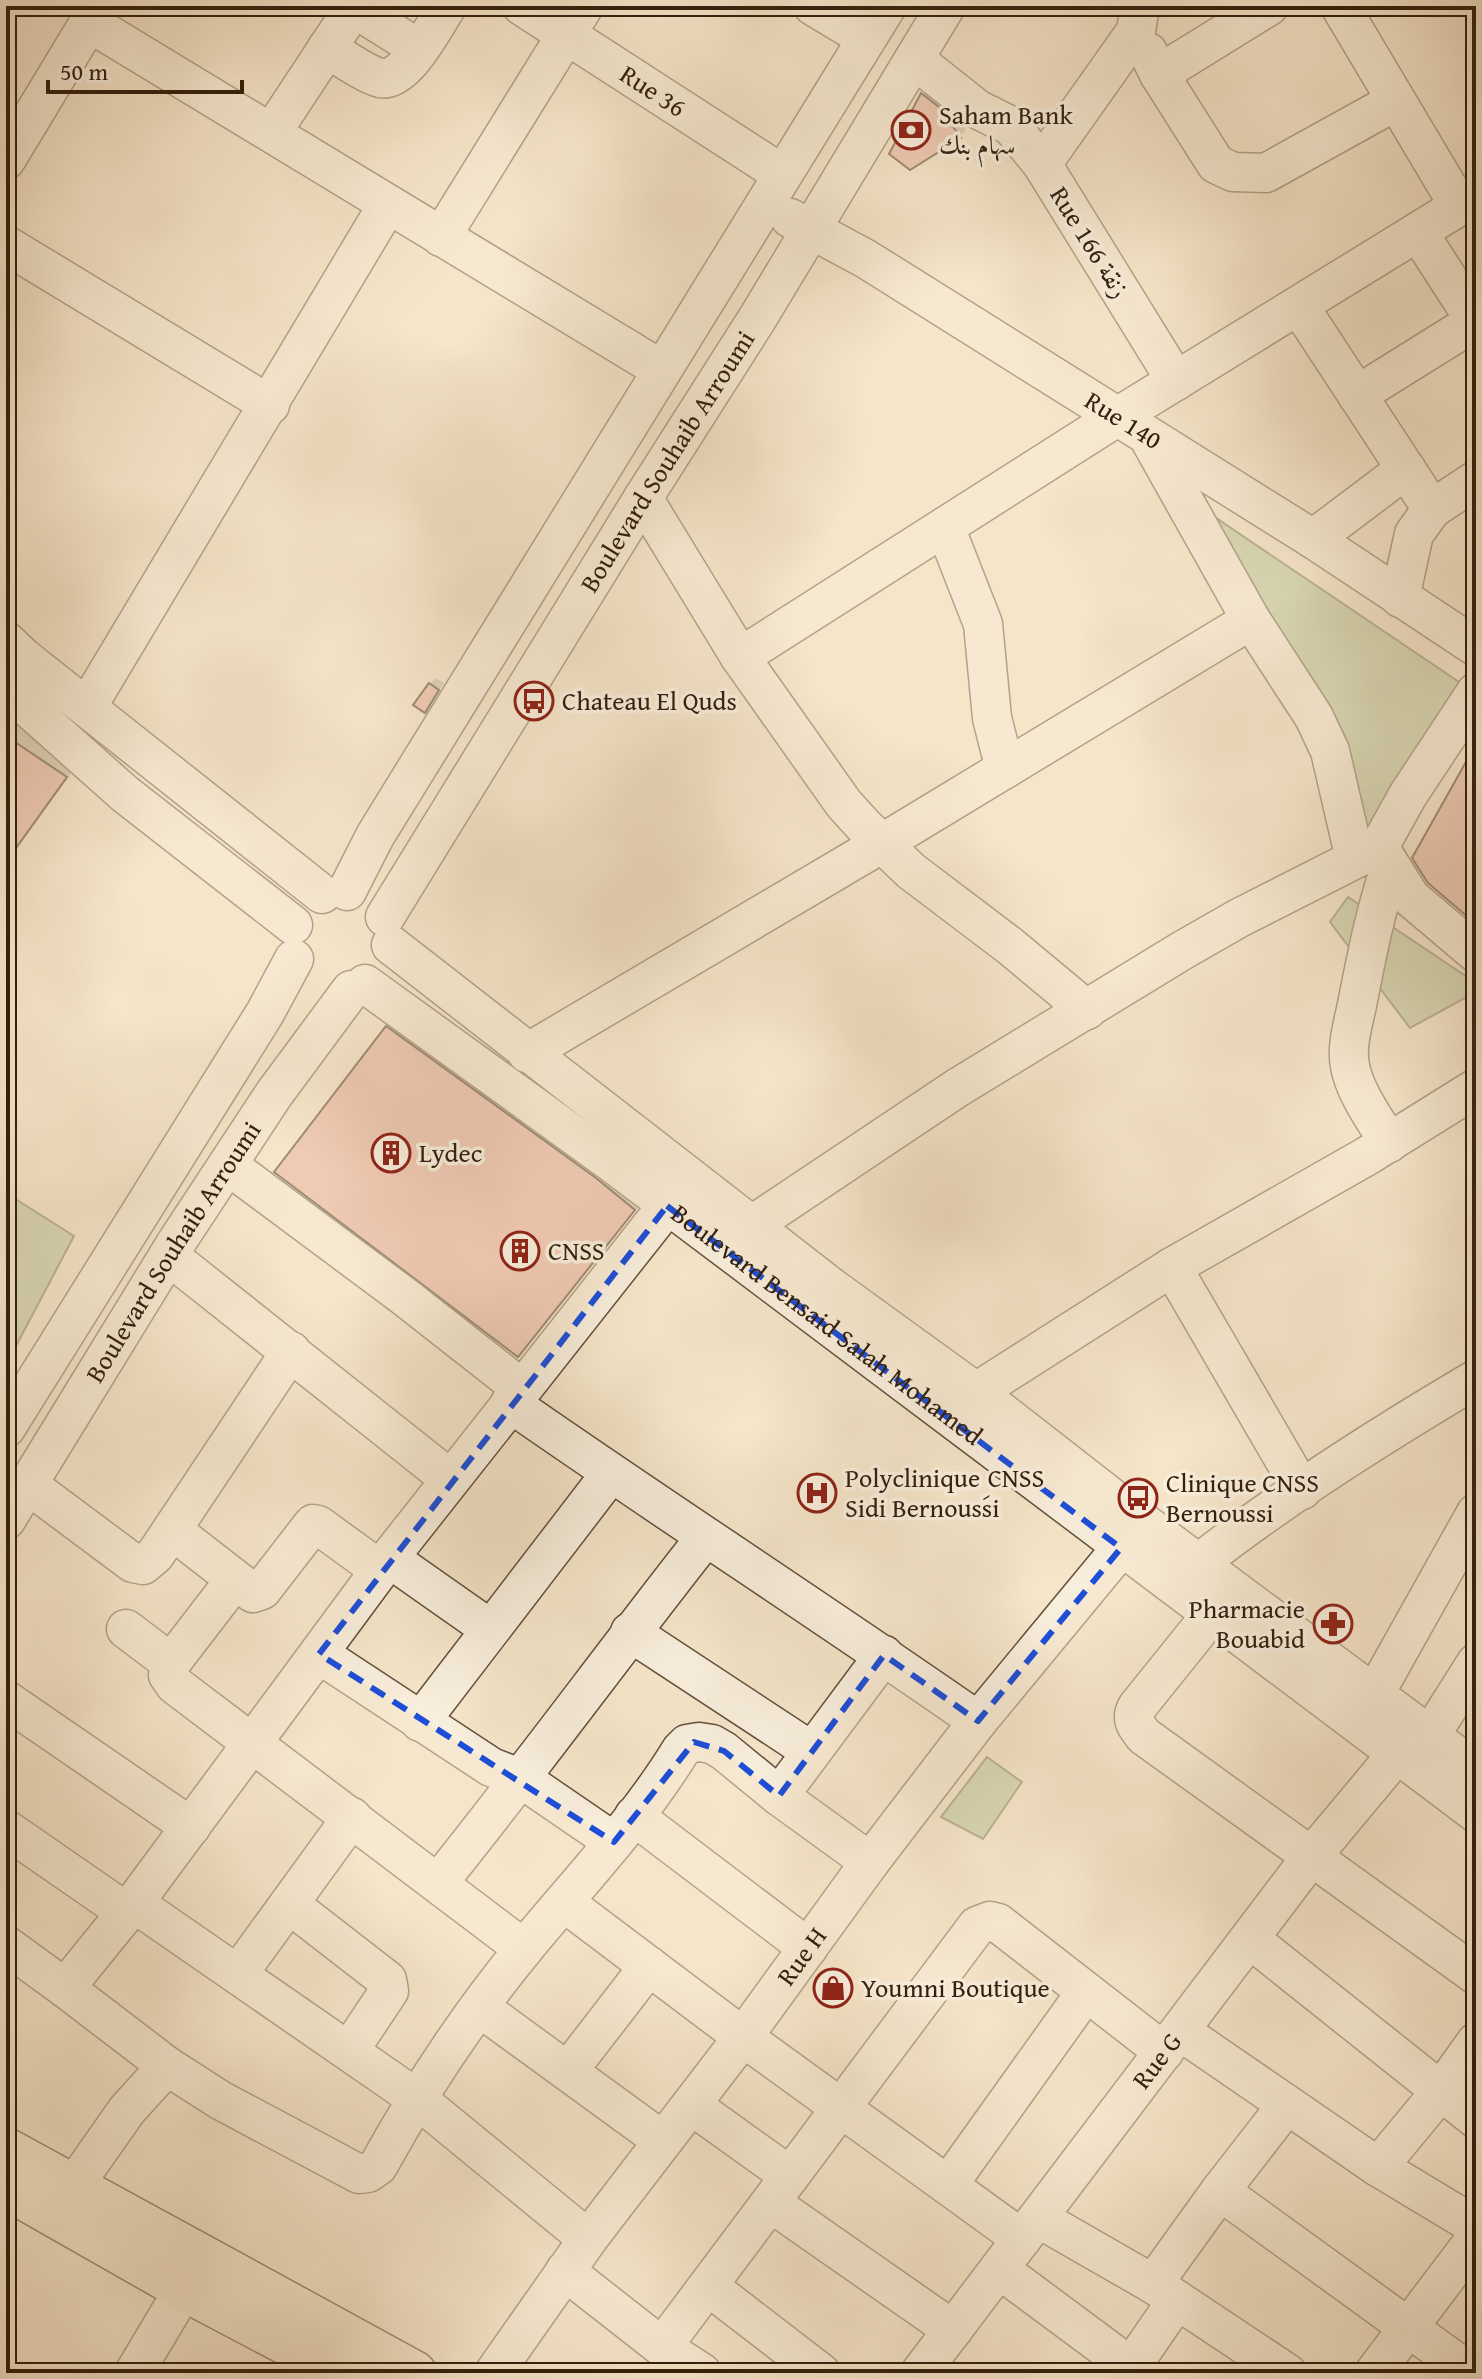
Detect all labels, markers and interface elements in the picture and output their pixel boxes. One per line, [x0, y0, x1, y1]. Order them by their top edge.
scale bar [48, 44, 242, 94]
text: 50 m [60, 54, 108, 89]
street label: Rue 36 [612, 54, 694, 126]
place label: Saham Bank سهام بنك [939, 95, 1073, 168]
bank icon: Saham Bank سهام بنك [890, 109, 932, 151]
street label: Rue 166 زنقة [1041, 178, 1140, 305]
street label: Boulevard Souhaib Arroumi [570, 323, 764, 599]
street label: Rue 140 [1077, 381, 1170, 459]
bus stop icon: Chateau El Quds [513, 680, 555, 722]
place label: Chateau El Quds [562, 681, 737, 720]
street label: Boulevard Souhaib Arroumi [75, 1113, 270, 1390]
building icon: Lydec [370, 1132, 412, 1174]
place label: Lydec [419, 1133, 482, 1172]
street label: Boulevard Bensaid Salah Mohamed [663, 1194, 991, 1454]
building icon: CNSS [499, 1230, 541, 1272]
place label: CNSS [548, 1231, 605, 1270]
place label: Polyclinique ِCNSS Sidi Bernoussi [845, 1458, 1044, 1527]
place label: Clinique CNSS Bernoussi [1166, 1463, 1319, 1532]
hospital icon: Polyclinique ِCNSS Sidi Bernoussi [796, 1472, 838, 1514]
bus stop icon: Clinique CNSS Bernoussi [1117, 1477, 1159, 1519]
place label: Pharmacie Bouabid [1189, 1589, 1305, 1658]
pharmacy icon: Pharmacie Bouabid [1312, 1603, 1354, 1645]
street label: Rue H [767, 1919, 836, 1993]
shop icon: Youmni Boutique [812, 1967, 854, 2009]
place label: Youmni Boutique [861, 1968, 1050, 2007]
street label: Rue G [1122, 2024, 1191, 2097]

